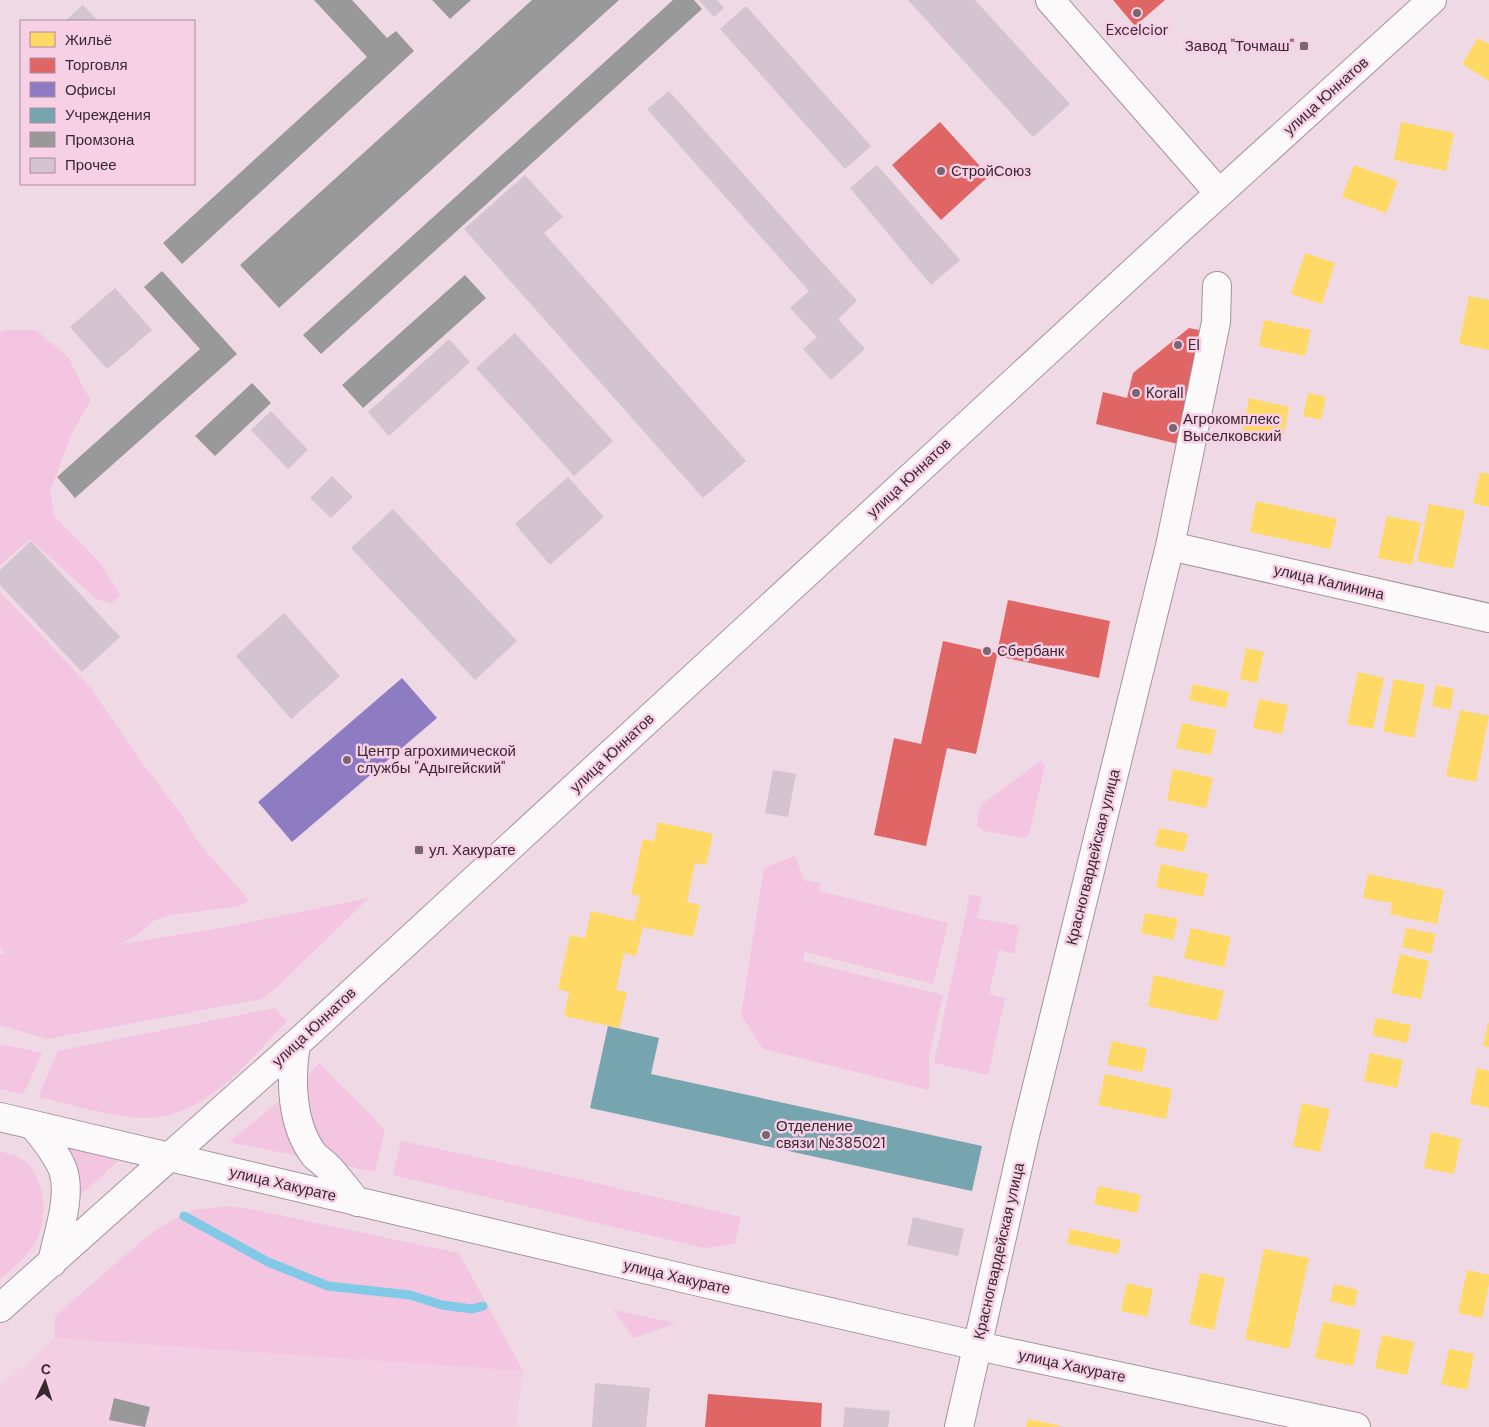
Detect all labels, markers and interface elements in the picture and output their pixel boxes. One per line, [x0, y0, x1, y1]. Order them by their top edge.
marker: Excelcior [1131, 7, 1143, 19]
legend [20, 20, 195, 185]
place label: Excelcior [1106, 20, 1169, 40]
text: Жильё [65, 30, 112, 50]
place label: Завод "Точмаш" [1185, 36, 1294, 56]
marker: Завод "Точмаш" [1298, 40, 1310, 52]
street label: улица Юннатов [1279, 52, 1373, 140]
text: Торговля [65, 55, 128, 75]
text: Офисы [65, 80, 116, 100]
text: Учреждения [65, 105, 151, 125]
text: Промзона [65, 130, 135, 150]
text: Прочее [65, 155, 117, 175]
place label: СтройСоюз [951, 161, 1031, 181]
marker: СтройСоюз [935, 165, 947, 177]
place label: El [1188, 335, 1200, 355]
marker: El [1172, 339, 1184, 351]
place label: Korall [1146, 383, 1184, 403]
marker: Korall [1130, 387, 1142, 399]
place label: Агрокомплекс Выселковский [1183, 409, 1282, 446]
marker: Агрокомплекс Выселковский [1167, 422, 1179, 434]
street label: улица Юннатов [863, 434, 955, 522]
street label: улица Калинина [1272, 560, 1387, 605]
place label: Сбербанк [997, 641, 1065, 661]
marker: Сбербанк [981, 645, 993, 657]
street label: улица Юннатов [566, 709, 658, 797]
place label: Центр агрохимической службы "Адыгейский" [357, 741, 516, 778]
marker: Центр агрохимической службы "Адыгейский" [341, 754, 353, 766]
street label: Красногвардейская улица [1061, 766, 1125, 947]
place label: ул. Хакурате [429, 840, 516, 860]
marker: ул. Хакурате [413, 844, 425, 856]
street label: улица Юннатов [268, 983, 360, 1071]
place label: Отделение связи №385021 [776, 1116, 885, 1153]
marker: Отделение связи №385021 [760, 1129, 772, 1141]
street label: Красногвардейская улица [969, 1160, 1029, 1341]
street label: улица Хакурате [228, 1162, 338, 1206]
street label: улица Хакурате [622, 1255, 732, 1299]
street label: улица Хакурате [1017, 1345, 1127, 1387]
north arrow [20, 1357, 70, 1407]
text: С [40, 1360, 52, 1378]

